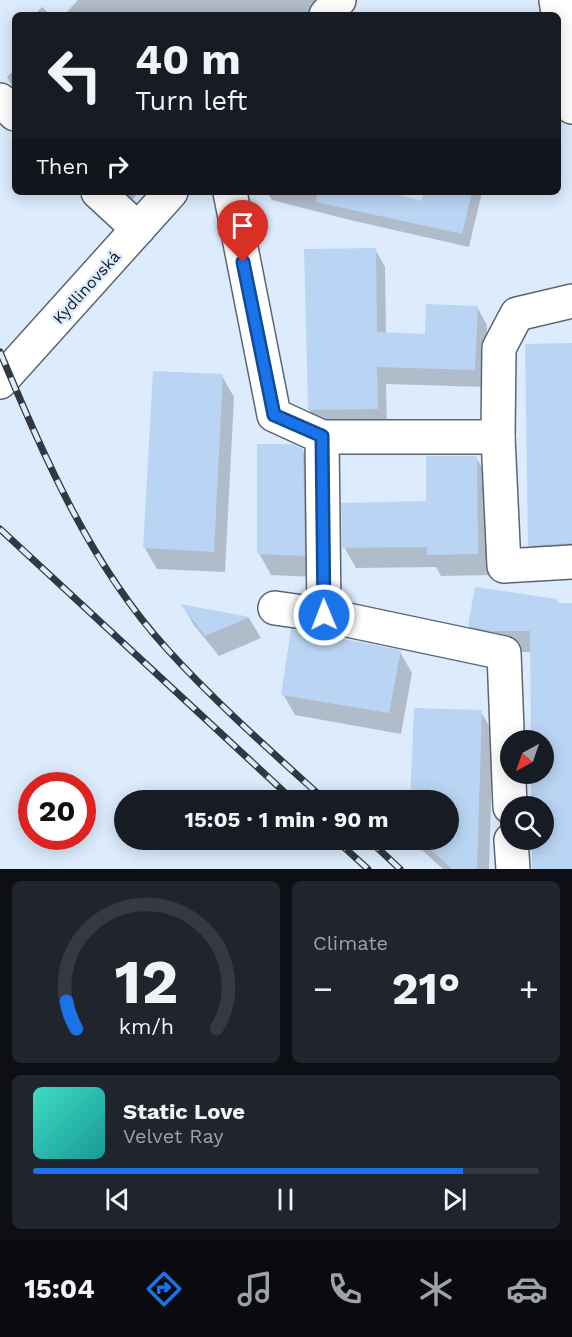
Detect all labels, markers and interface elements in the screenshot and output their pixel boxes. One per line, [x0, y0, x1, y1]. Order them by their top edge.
text: 40 m [135, 35, 241, 84]
icon: left [36, 36, 114, 114]
text: Turn left [135, 85, 247, 117]
icon: right [101, 150, 134, 183]
text: Then [36, 154, 89, 179]
pin [217, 200, 268, 262]
icon: arrive [226, 209, 259, 242]
street label: Kydlinovská [49, 247, 124, 328]
position arrow [292, 583, 356, 647]
north arrow [500, 730, 554, 784]
map controls [500, 730, 554, 850]
speed limit sign: 20 [18, 772, 96, 850]
button: search [500, 796, 554, 850]
text: 15:05 · 1 min · 90 m [184, 807, 389, 832]
text: Climate [313, 931, 388, 955]
text: 12 [114, 945, 178, 1018]
text: 21° [392, 962, 460, 1015]
text: − [313, 969, 333, 1008]
text: + [519, 969, 539, 1008]
text: km/h [118, 1014, 174, 1039]
text: Static Love [123, 1099, 245, 1124]
text: Velvet Ray [123, 1124, 224, 1148]
icon: previous [101, 1183, 134, 1216]
icon: pause [269, 1183, 302, 1216]
icon: next [438, 1183, 471, 1216]
icon: directions [143, 1268, 185, 1310]
icon: music [234, 1268, 276, 1310]
icon: phone [324, 1268, 366, 1310]
icon: climate [415, 1268, 457, 1310]
icon: car [506, 1268, 548, 1310]
text: 15:04 [24, 1273, 95, 1305]

